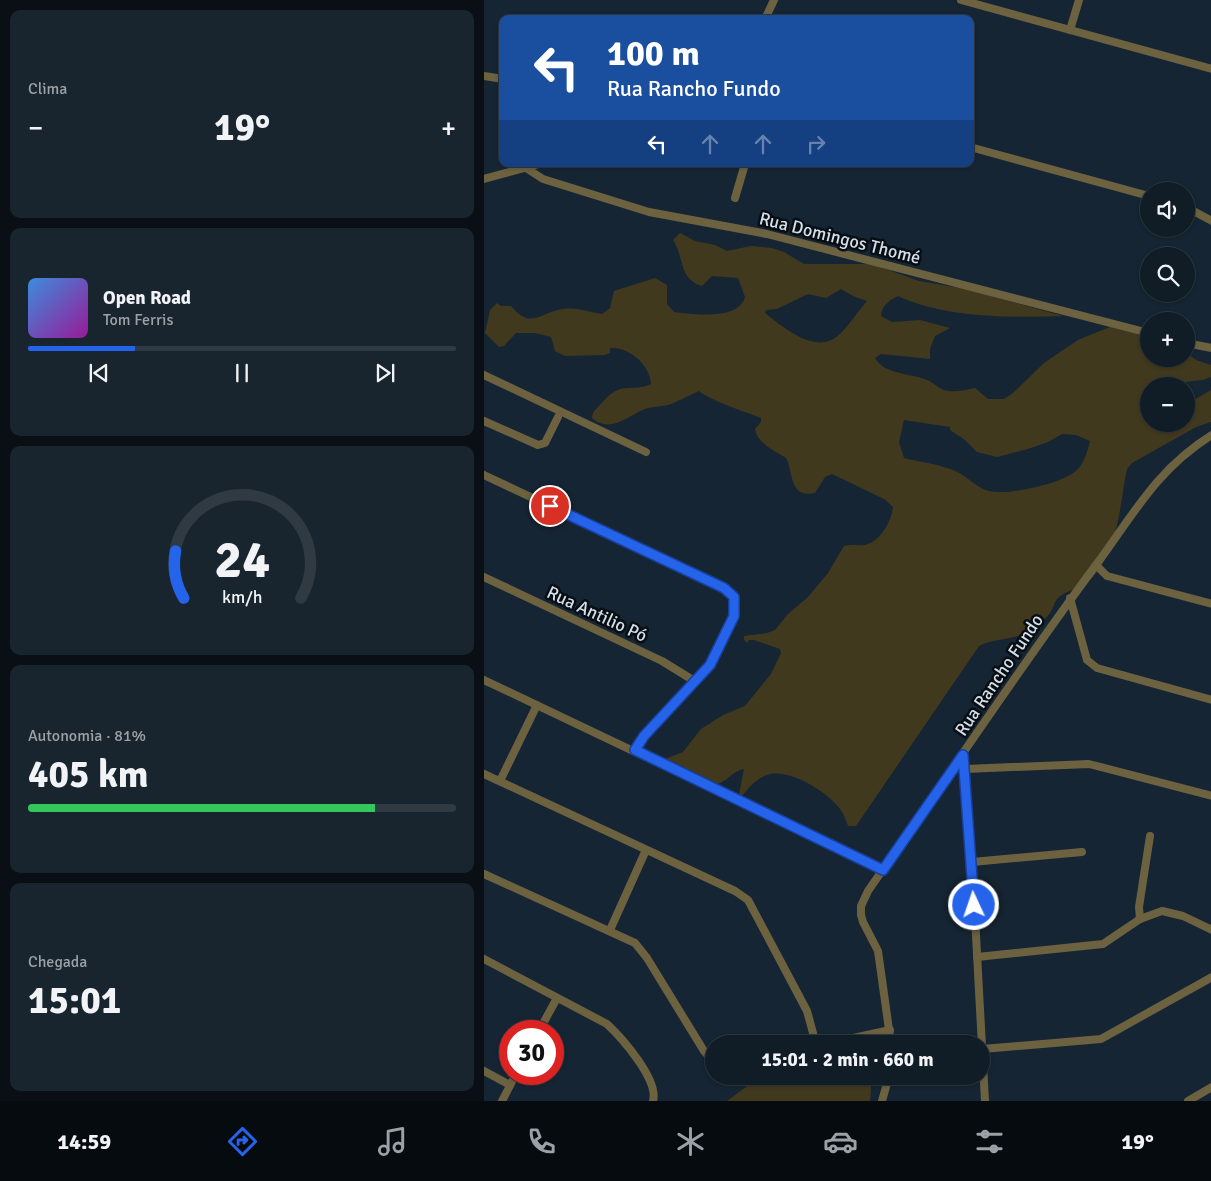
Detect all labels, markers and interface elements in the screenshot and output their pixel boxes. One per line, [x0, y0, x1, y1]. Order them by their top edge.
text: 100 m [607, 32, 700, 75]
icon: left [524, 35, 589, 100]
text: Rua Rancho Fundo [607, 75, 781, 102]
text: Clima [28, 79, 67, 99]
text: 19° [214, 104, 270, 151]
text: − [28, 111, 43, 145]
text: + [441, 111, 456, 145]
icon: left [643, 130, 671, 158]
icon: ahead [696, 130, 724, 158]
icon: ahead [749, 130, 777, 158]
icon: right [802, 130, 830, 158]
map controls [1140, 182, 1195, 432]
button: sound [1140, 182, 1195, 237]
street label: Rua Domingos Thomé [757, 207, 923, 269]
button: search [1140, 247, 1195, 302]
text: Open Road [103, 286, 191, 310]
text: Tom Ferris [103, 310, 173, 330]
button: + [1140, 312, 1195, 367]
icon: previous [85, 359, 113, 387]
icon: pause [228, 359, 256, 387]
icon: next [371, 359, 399, 387]
button: − [1140, 377, 1195, 432]
pin [529, 485, 571, 527]
icon: arrive [536, 492, 564, 520]
text: 24 [214, 528, 270, 592]
street label: Rua Antilio Pó [543, 581, 651, 647]
text: km/h [222, 586, 262, 608]
street label: Rua Rancho Fundo [950, 610, 1048, 740]
text: Autonomia · 81% [28, 726, 146, 746]
text: 405 km [28, 751, 149, 798]
position arrow [947, 878, 999, 930]
text: Chegada [28, 952, 87, 972]
text: 15:01 [28, 977, 121, 1024]
speed limit sign: 30 [499, 1020, 564, 1085]
text: 15:01 · 2 min · 660 m [761, 1048, 934, 1072]
icon: directions [225, 1124, 260, 1159]
icon: music [375, 1124, 410, 1159]
icon: phone [524, 1124, 559, 1159]
icon: climate [673, 1124, 708, 1159]
icon: car [823, 1124, 858, 1159]
icon: filters [972, 1124, 1007, 1159]
text: 14:59 [57, 1128, 111, 1155]
text: 19° [1121, 1128, 1154, 1155]

